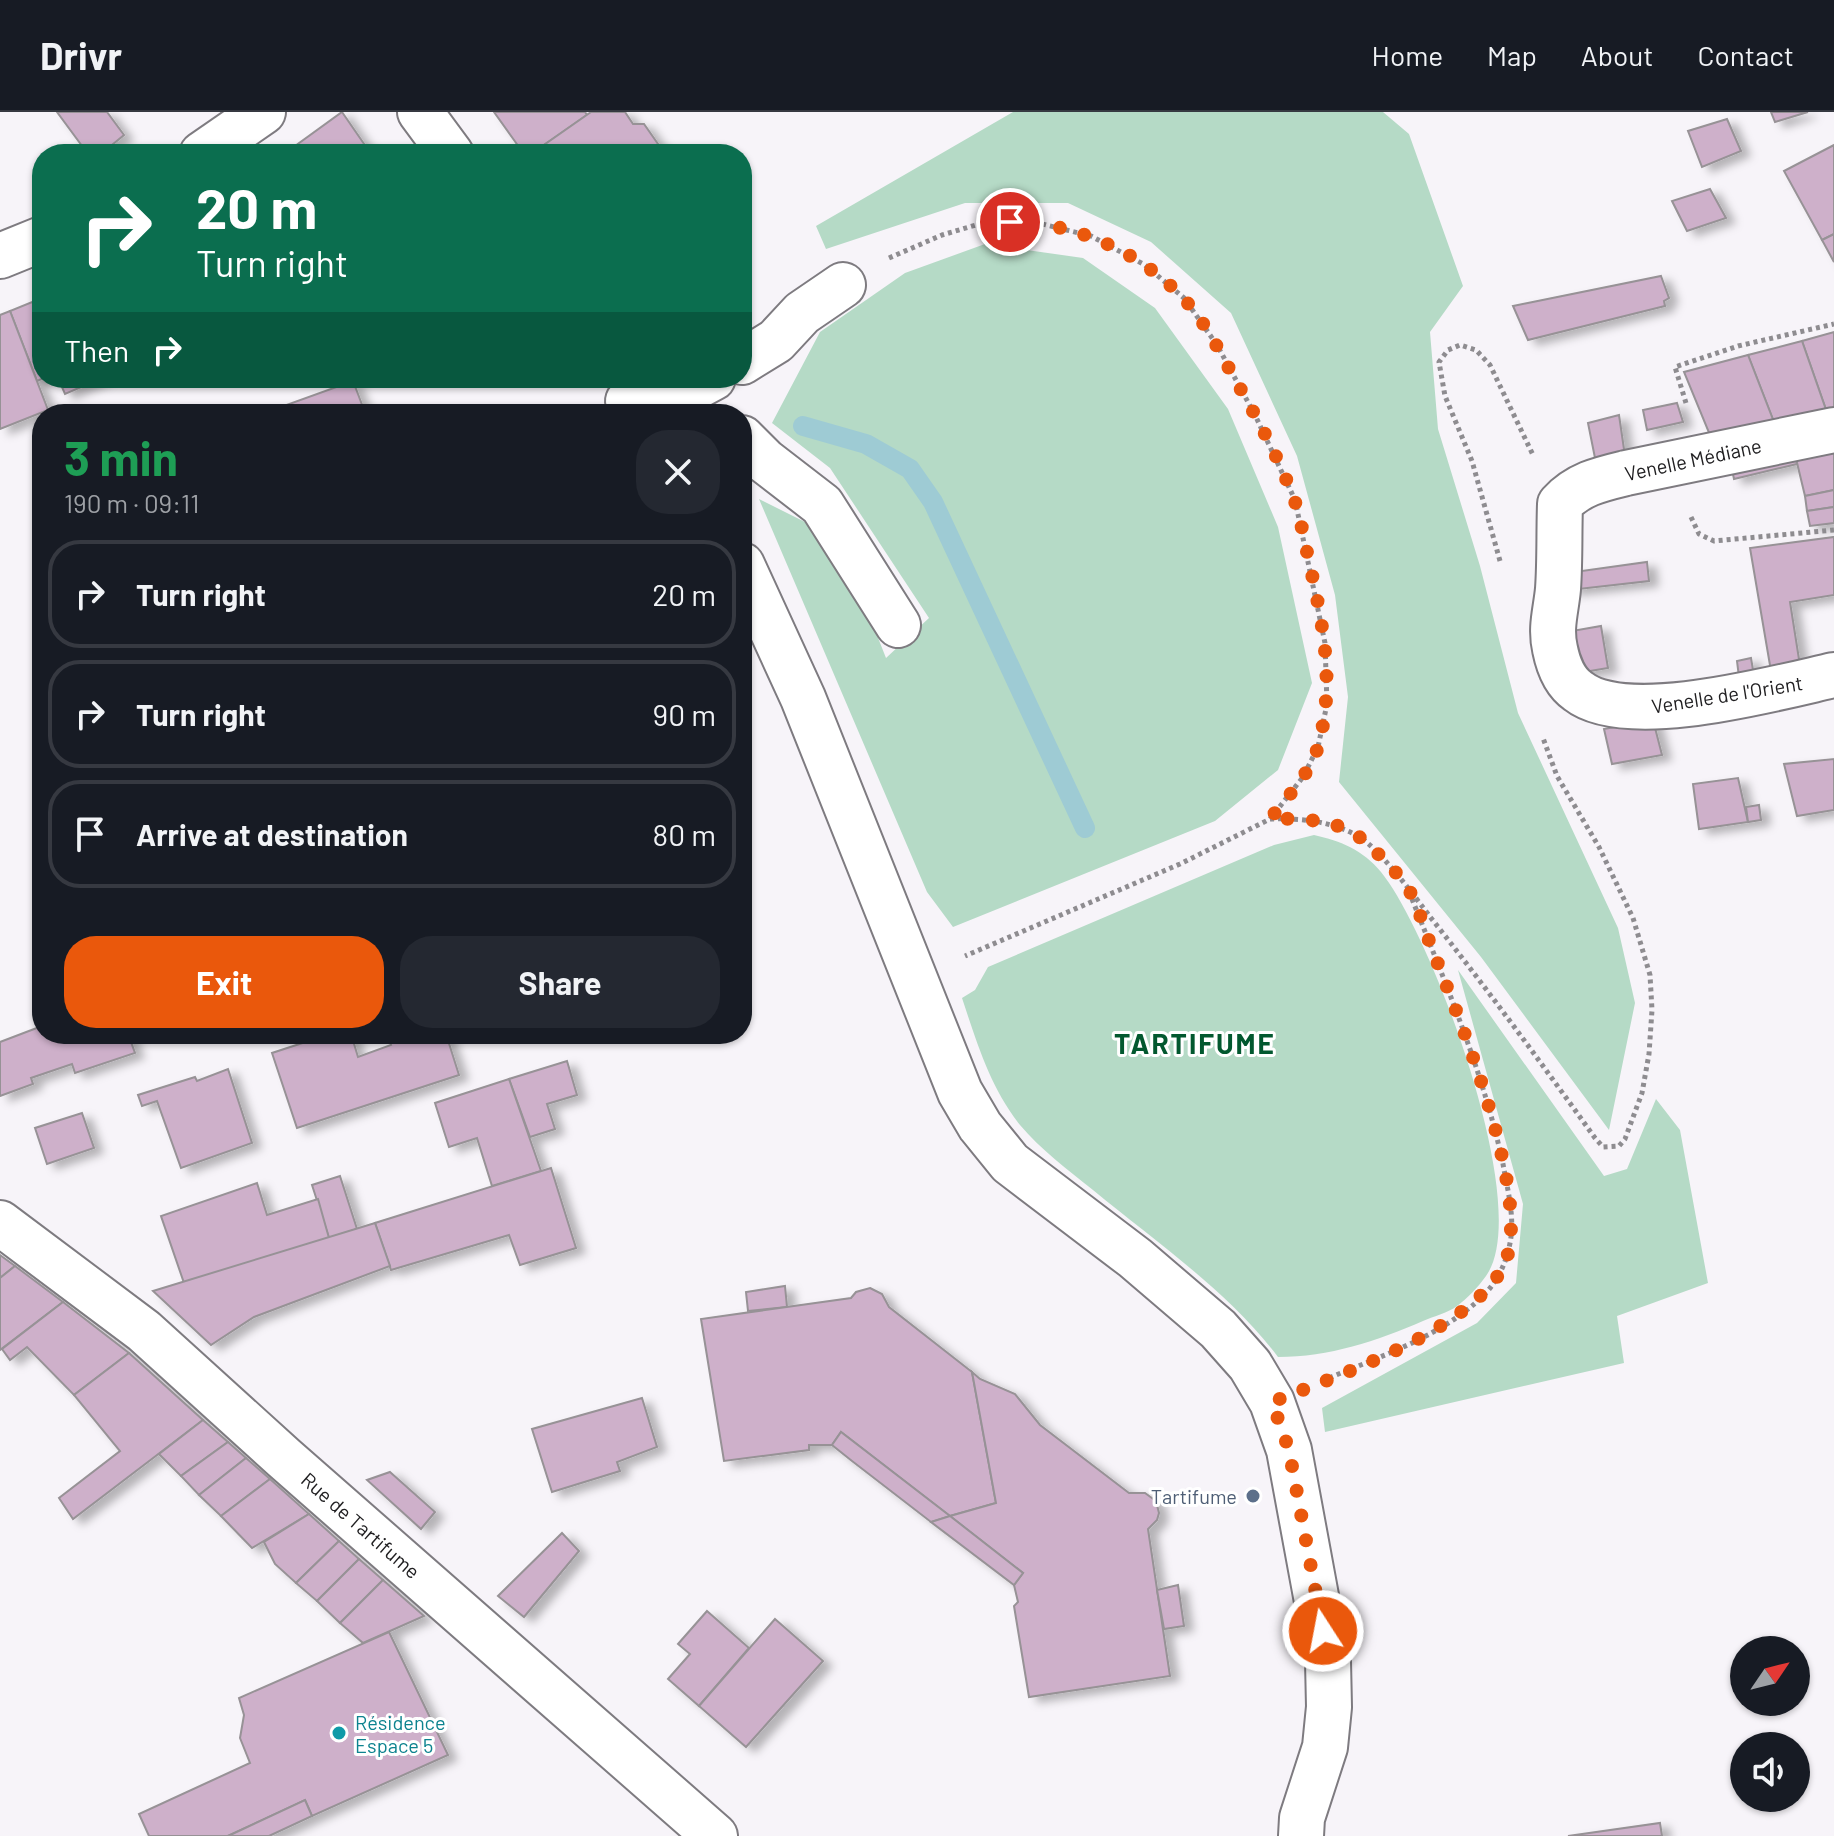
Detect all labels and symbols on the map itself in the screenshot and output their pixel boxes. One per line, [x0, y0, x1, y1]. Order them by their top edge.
pin [976, 188, 1044, 256]
street label: Venelle Médiane [1622, 433, 1764, 485]
street label: Venelle de l'Orient [1650, 670, 1804, 718]
district label: TARTIFUME [1114, 1026, 1276, 1060]
street label: Rue de Tartifume [297, 1467, 425, 1583]
place label: Tartifume [1151, 1484, 1237, 1508]
marker: Tartifume [1244, 1487, 1262, 1505]
position arrow [1281, 1589, 1365, 1673]
north arrow [1730, 1636, 1810, 1716]
place label: Résidence Espace 5 [355, 1710, 446, 1757]
marker: Résidence Espace 5 [330, 1724, 348, 1742]

